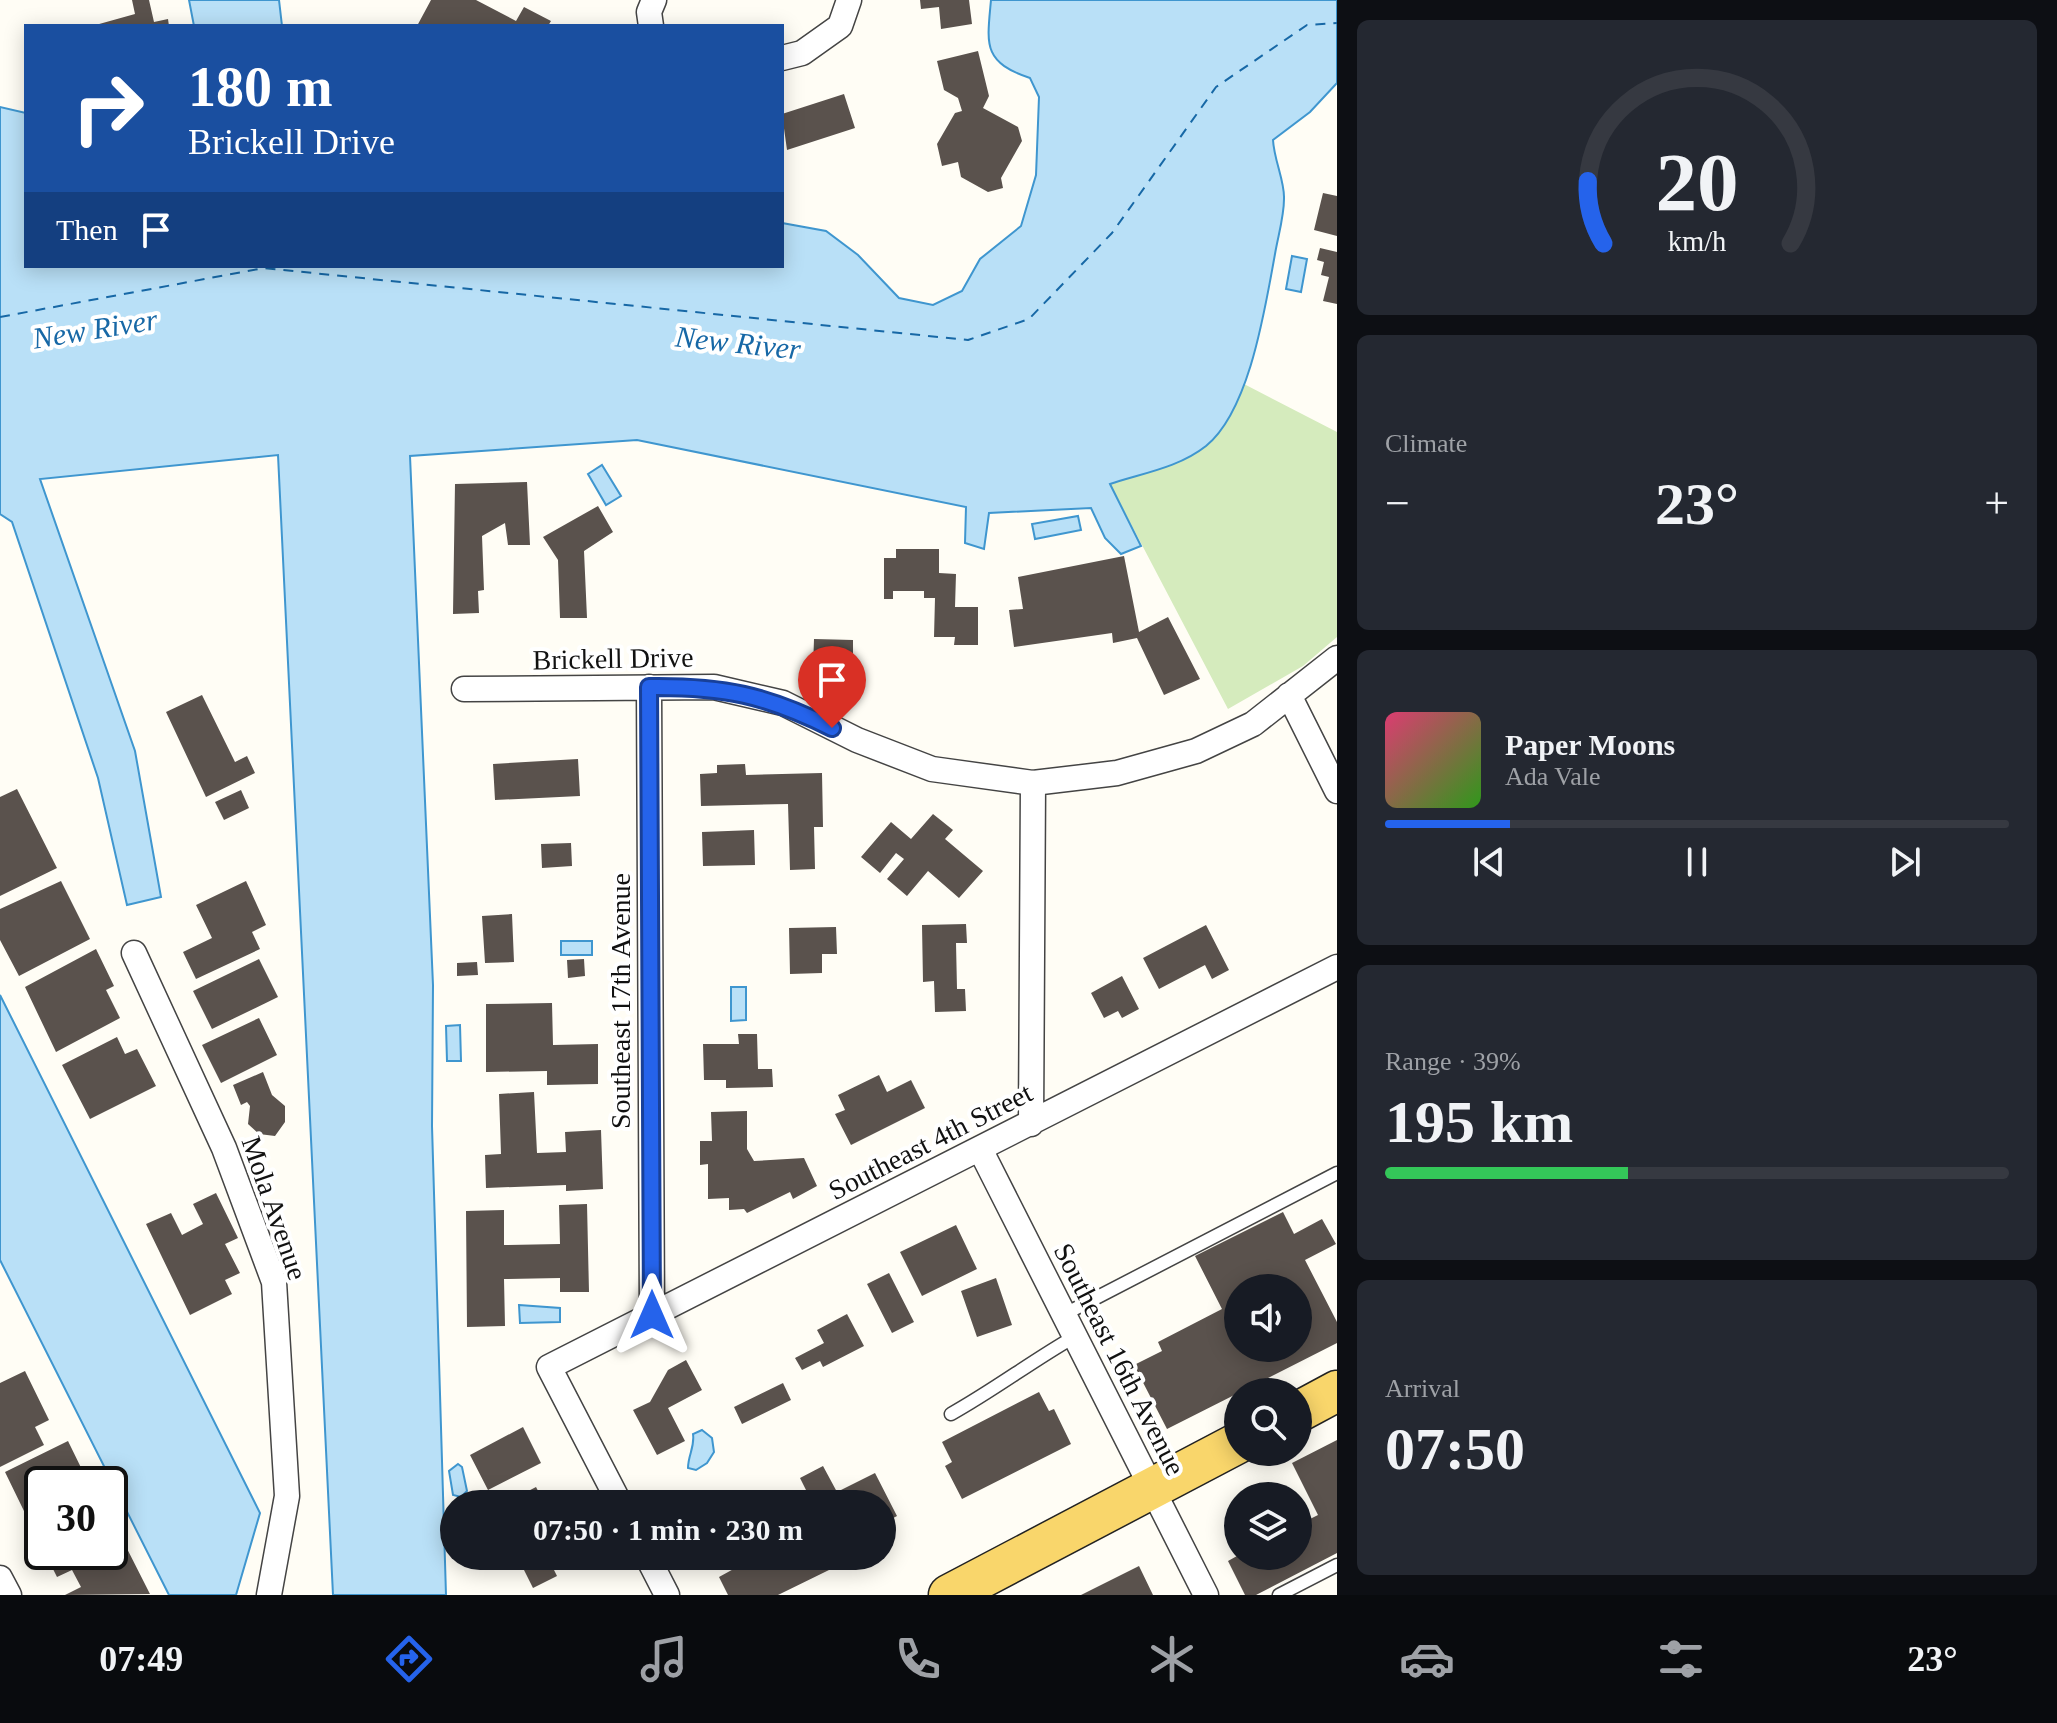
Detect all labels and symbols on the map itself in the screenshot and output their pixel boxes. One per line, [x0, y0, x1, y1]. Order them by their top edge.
water label: New River [29, 302, 160, 355]
water label: New River [673, 319, 803, 366]
street label: Brickell Drive [532, 642, 694, 675]
pin [798, 646, 866, 728]
street label: Southeast 17th Avenue [605, 873, 636, 1129]
street label: Southeast 4th Street [823, 1077, 1037, 1206]
street label: Mola Avenue [236, 1132, 314, 1284]
street label: Southeast 16th Avenue [1048, 1238, 1192, 1480]
position arrow [610, 1273, 694, 1357]
speed limit sign: 30 [24, 1466, 128, 1570]

